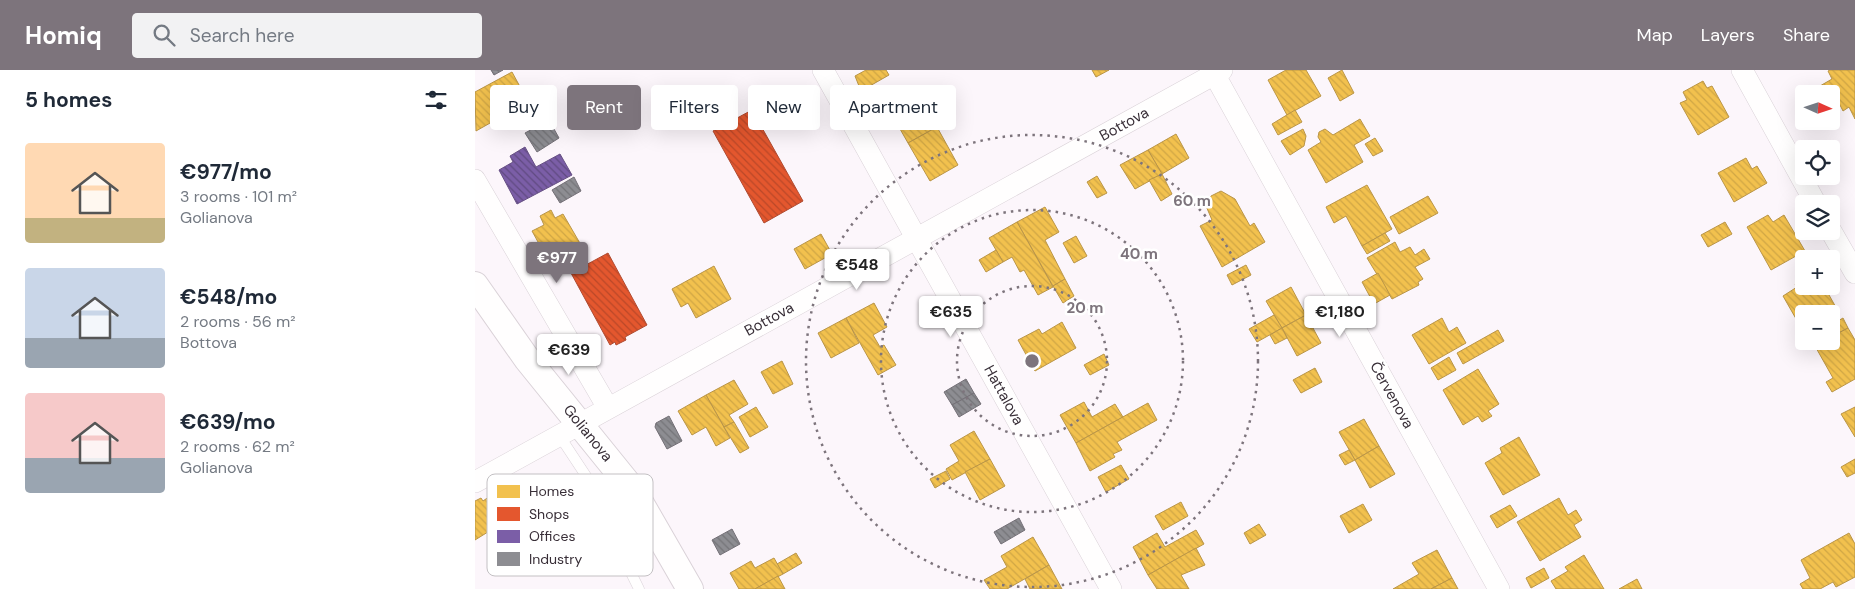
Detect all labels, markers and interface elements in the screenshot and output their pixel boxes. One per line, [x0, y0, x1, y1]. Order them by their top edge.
search box [132, 13, 482, 58]
text: Homiq [25, 20, 102, 51]
icon: search [150, 21, 178, 49]
text: Search here [190, 23, 295, 48]
text: Map [1637, 23, 1673, 47]
text: Layers [1701, 23, 1755, 47]
text: Share [1783, 23, 1830, 47]
chip: Buy [490, 85, 557, 130]
chip: Rent [567, 85, 641, 130]
chip: Filters [651, 85, 738, 130]
chip: New [748, 85, 820, 130]
chip: Apartment [830, 85, 956, 130]
north arrow [1795, 85, 1840, 130]
map controls [1795, 85, 1840, 350]
text: 5 homes [25, 86, 112, 114]
icon: filters [422, 86, 450, 114]
street label: Bottova [1096, 102, 1152, 146]
button: locate [1795, 140, 1840, 185]
text: €977/mo [180, 158, 272, 186]
icon: home [65, 163, 125, 223]
text: 3 rooms · 101 m² [180, 186, 297, 207]
text: 60 m [1173, 191, 1211, 211]
button: layers [1795, 195, 1840, 240]
text: Golianova [180, 207, 253, 228]
pin: €977 [527, 242, 587, 284]
text: 40 m [1120, 244, 1158, 264]
text: €977 [537, 247, 577, 268]
pin: €548 [827, 248, 887, 291]
button: + [1795, 250, 1840, 295]
text: €548 [835, 254, 879, 275]
text: €548/mo [180, 283, 277, 311]
icon: home [65, 288, 125, 348]
pin: €635 [921, 296, 981, 338]
pin: €1,180 [1299, 296, 1381, 338]
street label: Bottova [741, 297, 797, 341]
text: 20 m [1067, 298, 1103, 318]
text: €635 [930, 301, 972, 322]
text: €1,180 [1315, 301, 1365, 322]
button: − [1795, 305, 1840, 350]
text: 2 rooms · 56 m² [180, 311, 296, 332]
text: Bottova [180, 332, 237, 353]
pin: €639 [539, 334, 599, 376]
text: €639 [548, 339, 590, 360]
centre of rings [1023, 352, 1041, 370]
street label: Červenova [1365, 358, 1419, 432]
street label: Hattalova [979, 361, 1029, 429]
street label: Golianova [559, 400, 617, 466]
text: €639/mo [180, 408, 276, 436]
icon: home [65, 413, 125, 473]
text: 2 rooms · 62 m² [180, 436, 295, 457]
text: Golianova [180, 457, 253, 478]
legend [487, 474, 653, 576]
text: Homes [529, 482, 574, 500]
text: Shops [529, 505, 569, 523]
text: Offices [529, 527, 575, 545]
text: Industry [529, 550, 582, 568]

